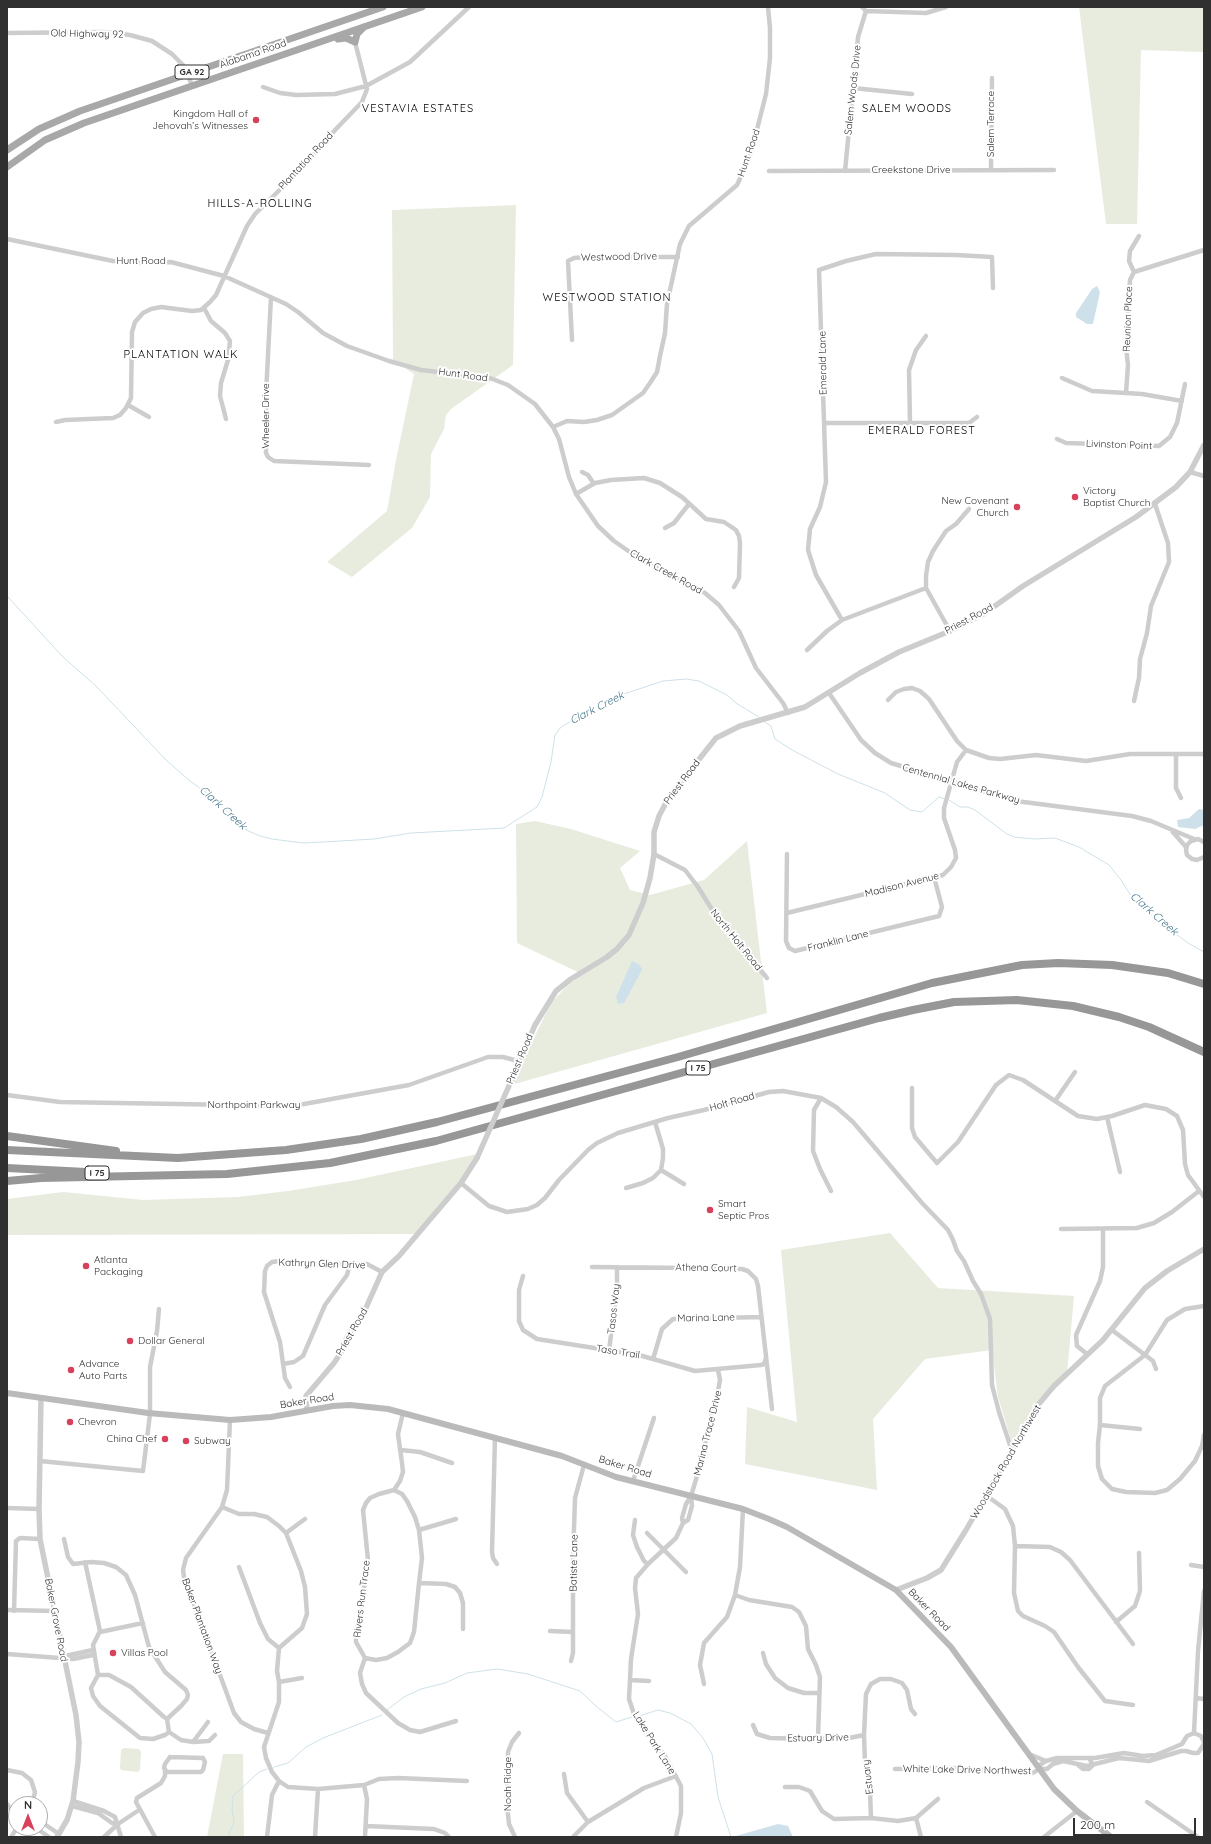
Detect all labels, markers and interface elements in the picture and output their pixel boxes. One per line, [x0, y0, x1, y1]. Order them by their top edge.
street label: Old Highway 92 [50, 27, 124, 41]
street label: Alabama Road [218, 37, 288, 71]
street label: Salem Woods Drive [842, 44, 864, 136]
road number: GA 92 [175, 65, 209, 79]
street label: Salem Terrace [985, 91, 997, 157]
district label: VESTAVIA ESTATES [362, 102, 474, 116]
district label: SALEM WOODS [862, 102, 952, 116]
place label: Kingdom Hall of Jehovah’s Witnesses [152, 108, 248, 132]
marker: Kingdom Hall of Jehovah’s Witnesses [251, 115, 261, 125]
street label: Hunt Road [735, 128, 763, 178]
street label: Plantation Road [276, 130, 336, 192]
street label: Creekstone Drive [871, 164, 951, 176]
district label: HILLS-A-ROLLING [207, 197, 313, 211]
street label: Westwood Drive [581, 250, 657, 264]
street label: Hunt Road [116, 255, 166, 267]
street label: Reunion Place [1121, 286, 1135, 352]
district label: WESTWOOD STATION [543, 291, 671, 305]
street label: Emerald Lane [816, 331, 830, 395]
district label: PLANTATION WALK [124, 348, 238, 362]
street label: Hunt Road [438, 366, 488, 384]
street label: Wheeler Drive [260, 383, 272, 449]
district label: EMERALD FOREST [868, 424, 976, 438]
street label: Livinston Point [1086, 438, 1152, 452]
place label: Victory Baptist Church [1083, 485, 1150, 508]
marker: Victory Baptist Church [1070, 492, 1080, 502]
place label: New Covenant Church [941, 495, 1009, 518]
marker: New Covenant Church [1012, 502, 1022, 512]
street label: Clark Creek Road [628, 547, 704, 597]
street label: Priest Road [943, 601, 995, 637]
water label: Clark Creek [568, 689, 626, 727]
street label: Priest Road [661, 757, 703, 807]
street label: Centennial Lakes Parkway [901, 761, 1021, 807]
water label: Clark Creek [197, 783, 249, 833]
street label: Madison Avenue [864, 870, 940, 900]
water label: Clark Creek [1127, 890, 1181, 938]
street label: North Holt Road [708, 907, 764, 973]
street label: Franklin Lane [806, 928, 870, 954]
street label: Priest Road [504, 1032, 536, 1086]
road number: I 75 [686, 1061, 710, 1075]
street label: Holt Road [708, 1090, 756, 1114]
street label: Northpoint Parkway [208, 1099, 300, 1111]
road number: I 75 [85, 1166, 109, 1180]
place label: Smart Septic Pros [718, 1198, 769, 1222]
marker: Smart Septic Pros [705, 1205, 715, 1215]
place label: Atlanta Packaging [94, 1254, 143, 1278]
street label: Kathryn Glen Drive [278, 1256, 366, 1272]
marker: Atlanta Packaging [81, 1261, 91, 1271]
street label: Athena Court [675, 1261, 737, 1275]
street label: Tasos Way [605, 1283, 623, 1335]
street label: Priest Road [333, 1306, 371, 1358]
street label: Marina Lane [677, 1311, 735, 1325]
place label: Dollar General [138, 1335, 205, 1347]
marker: Dollar General [125, 1336, 135, 1346]
street label: Taso Trail [595, 1343, 641, 1361]
place label: Advance Auto Parts [79, 1358, 127, 1382]
marker: Advance Auto Parts [66, 1365, 76, 1375]
street label: Marina Trace Drive [692, 1389, 724, 1477]
street label: Baker Road [279, 1391, 335, 1411]
street label: Woodstock Road Northwest [968, 1403, 1044, 1521]
place label: Chevron [78, 1416, 117, 1428]
marker: Chevron [65, 1417, 75, 1427]
place label: China Chef [107, 1433, 157, 1445]
marker: China Chef [160, 1434, 170, 1444]
place label: Subway [194, 1435, 231, 1447]
marker: Subway [181, 1436, 191, 1446]
street label: Baker Road [597, 1453, 653, 1481]
street label: Batiste Lane [568, 1534, 580, 1592]
street label: Rivers Run Trace [351, 1560, 373, 1638]
street label: Baker Grove Road [42, 1577, 70, 1663]
street label: Baker Plantation Way [179, 1577, 225, 1675]
street label: Baker Road [906, 1586, 952, 1634]
place label: Villas Pool [121, 1647, 168, 1659]
marker: Villas Pool [108, 1648, 118, 1658]
street label: Lake Park Lane [630, 1709, 678, 1777]
street label: Estuary Drive [787, 1731, 849, 1745]
street label: Noah Ridge [502, 1757, 514, 1811]
street label: Estuary [860, 1759, 876, 1795]
street label: White Lake Drive Northwest [903, 1763, 1031, 1777]
north arrow [8, 1796, 48, 1836]
text: N [24, 1798, 32, 1812]
scale bar [1075, 1810, 1198, 1836]
text: 200 m [1080, 1817, 1115, 1832]

